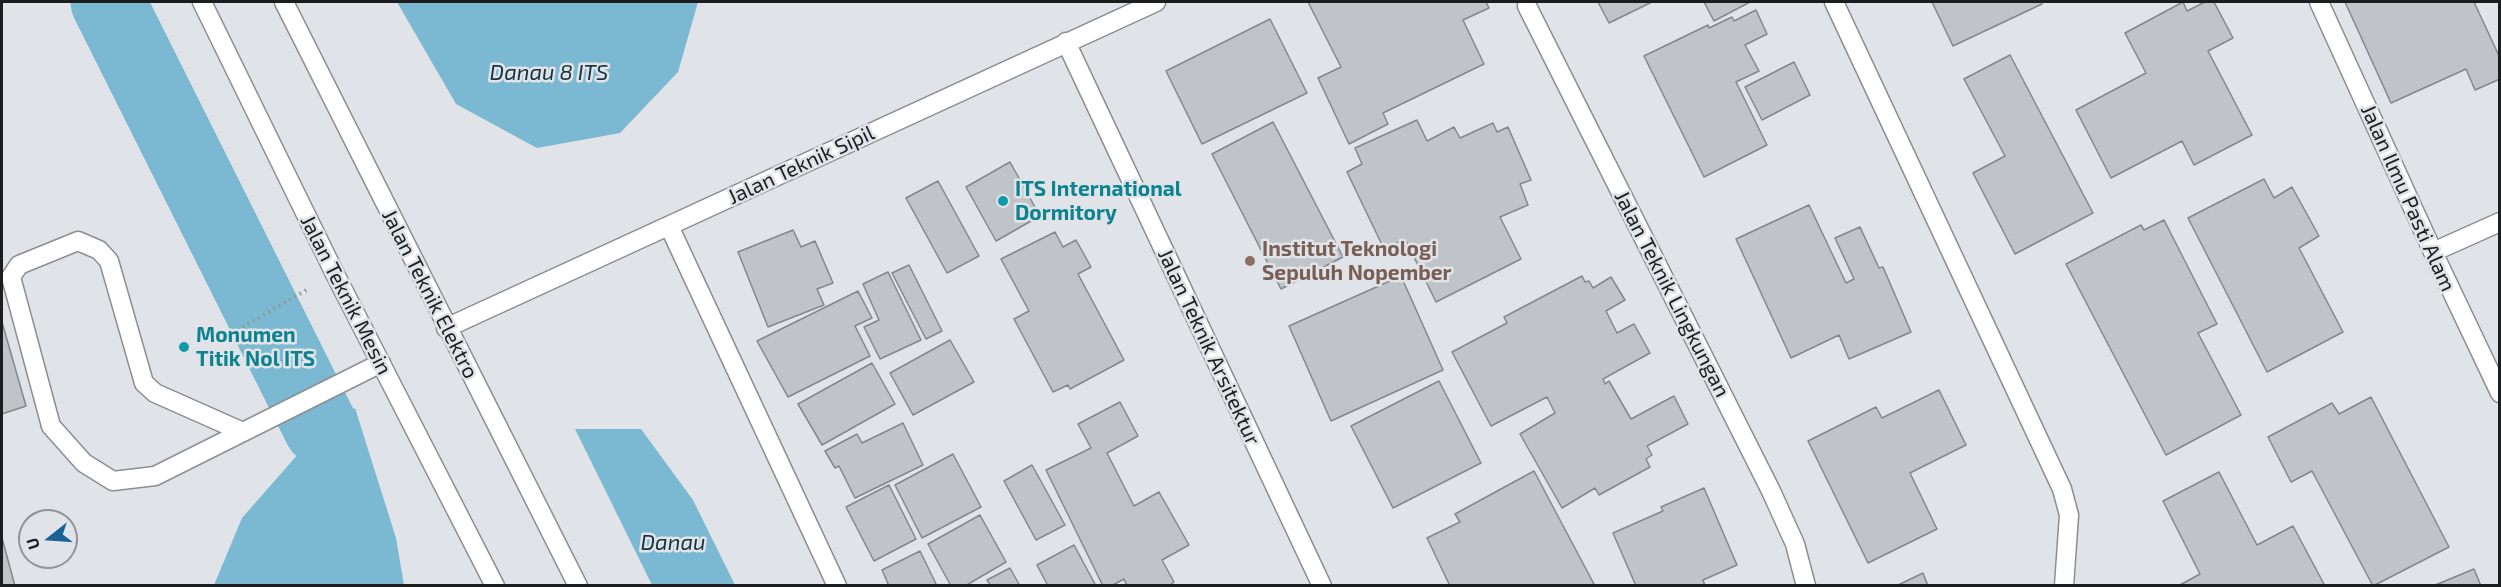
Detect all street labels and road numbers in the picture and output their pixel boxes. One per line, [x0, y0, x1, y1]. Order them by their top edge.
street label: Jalan Ilmu Pasti Alam [2355, 101, 2461, 295]
street label: Jalan Teknik Sipil [724, 120, 878, 210]
street label: Jalan Teknik Lingkungan [1609, 187, 1735, 401]
street label: Jalan Teknik Elektro [377, 205, 483, 383]
street label: Jalan Teknik Mesin [295, 211, 397, 379]
street label: Jalan Teknik Arsitektur [1152, 245, 1266, 449]

